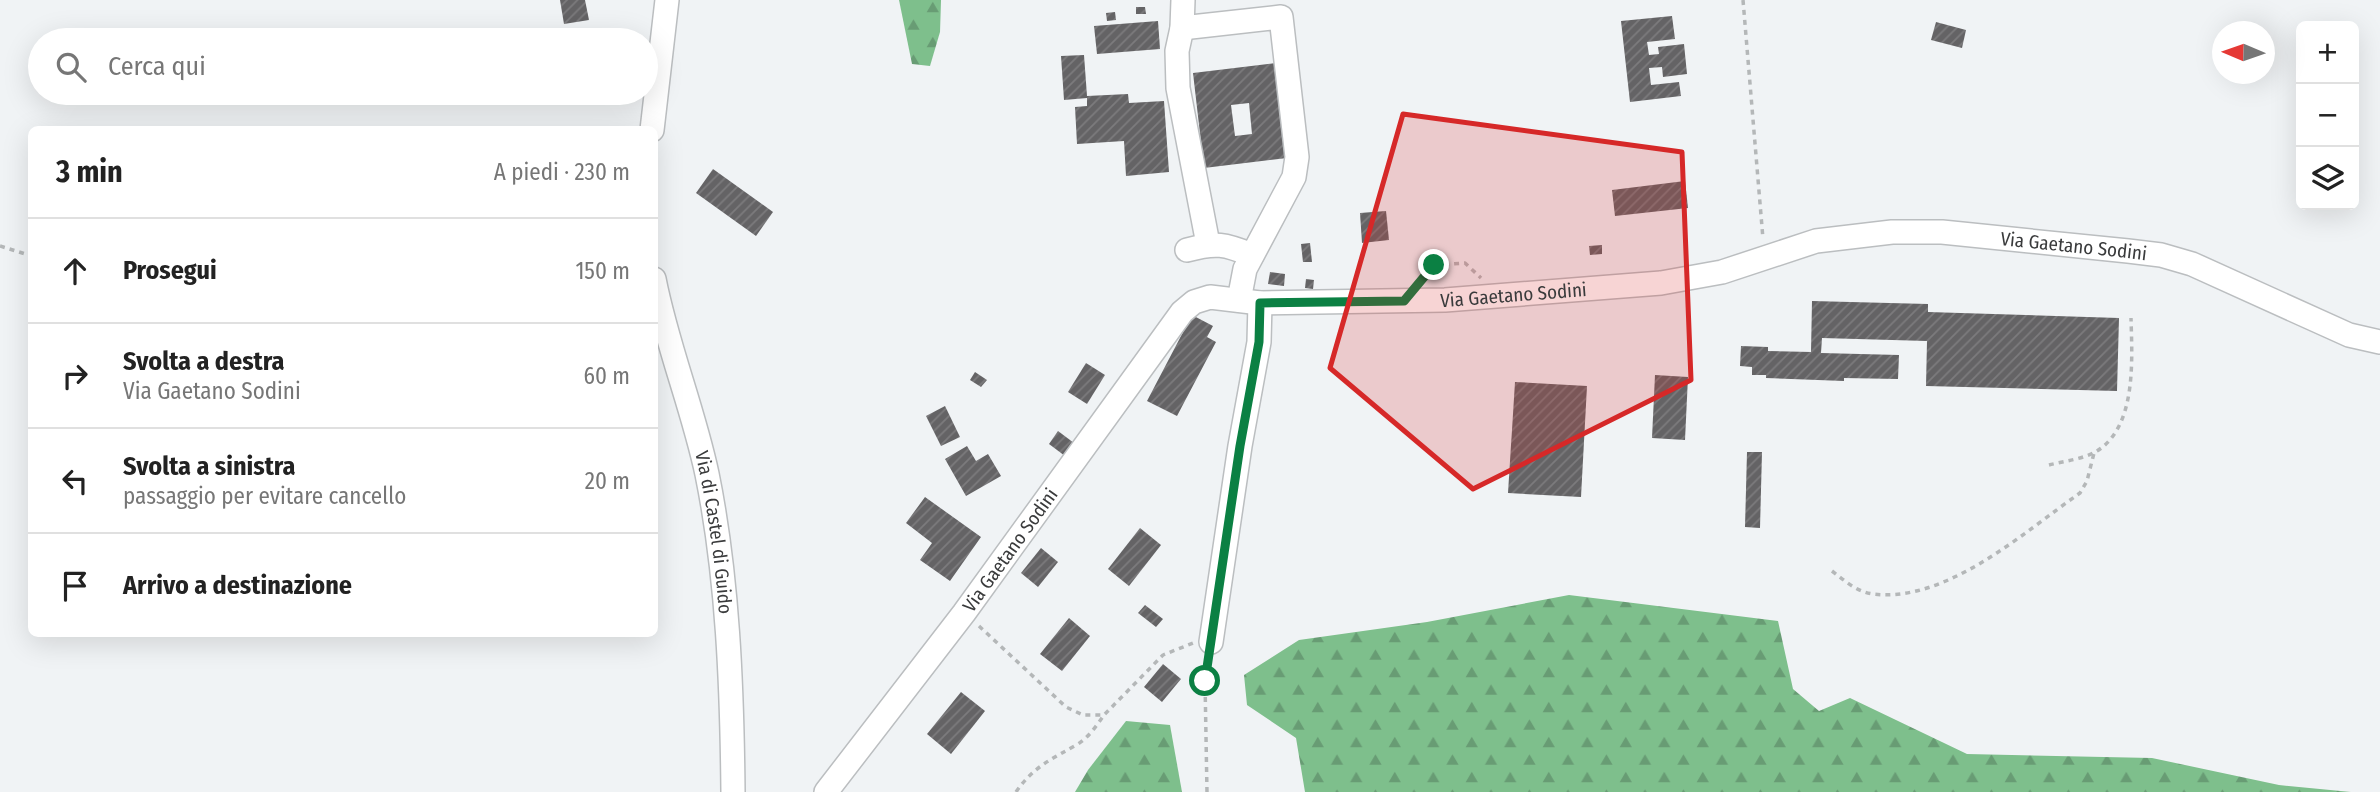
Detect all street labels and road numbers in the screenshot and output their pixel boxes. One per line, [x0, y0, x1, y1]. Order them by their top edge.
street label: Via Gaetano Sodini [1999, 227, 2148, 265]
street label: Via Gaetano Sodini [1440, 277, 1588, 312]
street label: Via di Castel di Guido [691, 448, 738, 615]
street label: Via Gaetano Sodini [957, 484, 1062, 616]

